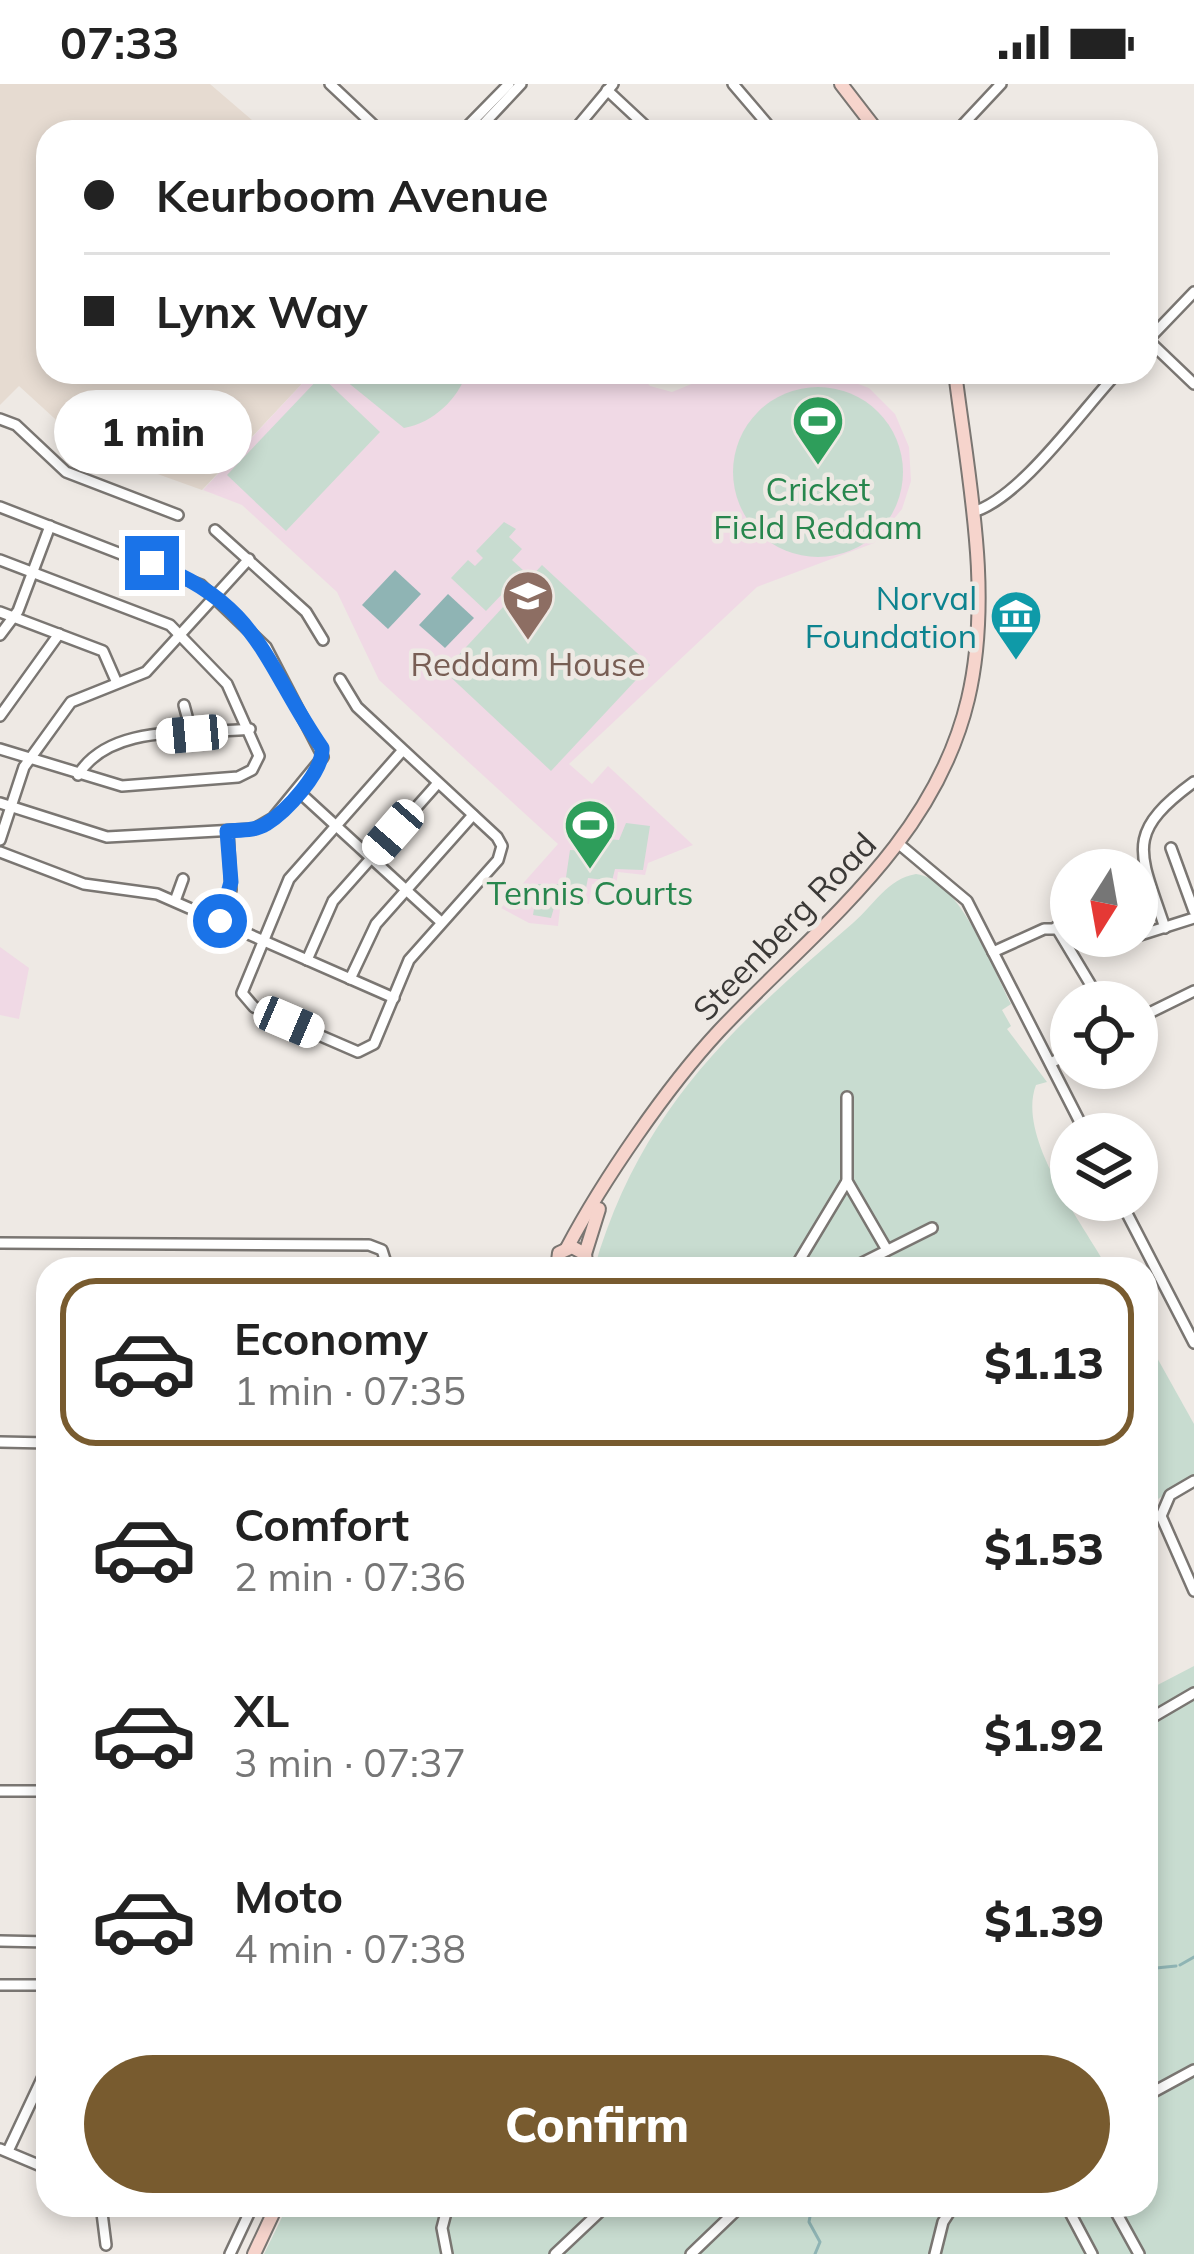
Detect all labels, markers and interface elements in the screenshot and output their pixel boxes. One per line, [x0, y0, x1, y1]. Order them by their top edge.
text: 07:33 [60, 14, 179, 70]
text: Keurboom Avenue [156, 167, 548, 223]
text: Lynx Way [156, 283, 368, 339]
callout: 1 min [53, 389, 251, 473]
sports icon: Cricket Field Reddam [790, 393, 846, 467]
text: 1 min [101, 407, 205, 456]
place label: Cricket Field Reddam [713, 468, 923, 547]
route end [125, 536, 179, 590]
school or university icon: Reddam House [500, 568, 556, 642]
place label: Norval Foundation [805, 577, 977, 656]
museum icon: Norval Foundation [988, 588, 1044, 662]
place label: Reddam House [411, 643, 645, 684]
car [155, 713, 229, 755]
car [356, 793, 430, 871]
sports icon: Tennis Courts [562, 797, 618, 871]
street label: Steenberg Road [684, 823, 884, 1029]
north arrow [1050, 849, 1158, 957]
map controls [1050, 849, 1158, 1221]
place label: Tennis Courts [487, 872, 693, 913]
route start [193, 894, 247, 948]
button: locate [1050, 981, 1158, 1089]
car [249, 991, 329, 1053]
button: layers [1050, 1113, 1158, 1221]
icon: car [90, 1308, 198, 1416]
text: Economy [234, 1310, 428, 1366]
text: $1.13 [984, 1334, 1104, 1390]
text: 1 min · 07:35 [234, 1366, 466, 1415]
icon: car [90, 1494, 198, 1602]
text: Comfort [234, 1496, 409, 1552]
text: $1.53 [984, 1520, 1104, 1576]
text: 2 min · 07:36 [234, 1552, 466, 1601]
icon: car [90, 1680, 198, 1788]
text: XL [234, 1682, 289, 1738]
text: $1.92 [984, 1706, 1104, 1762]
text: 3 min · 07:37 [234, 1738, 466, 1787]
icon: car [90, 1866, 198, 1974]
text: Moto [234, 1868, 343, 1924]
text: $1.39 [984, 1892, 1104, 1948]
text: 4 min · 07:38 [234, 1924, 466, 1973]
button: Confirm [84, 2055, 1110, 2193]

